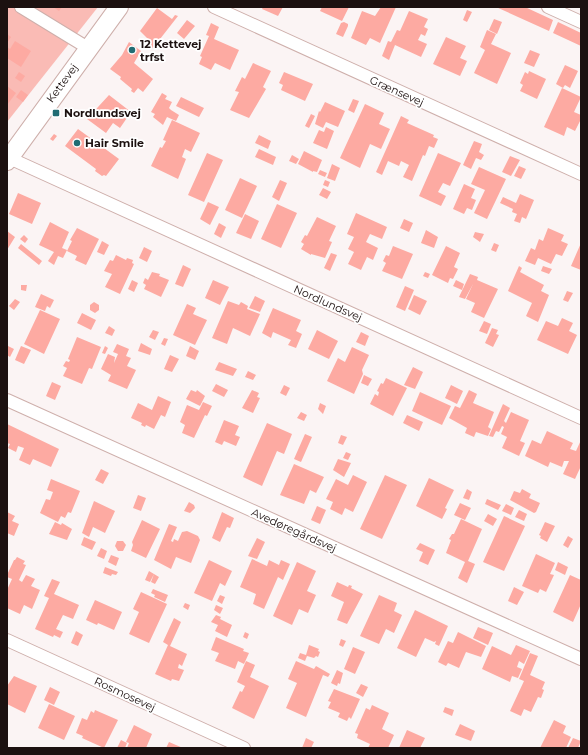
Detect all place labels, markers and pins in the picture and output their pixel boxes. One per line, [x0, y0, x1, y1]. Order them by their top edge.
place label: 12 Kettevej trfst [140, 37, 202, 64]
marker: 12 Kettevej trfst [127, 45, 137, 55]
place label: Nordlundsvej [64, 106, 141, 120]
marker: Nordlundsvej [51, 108, 61, 118]
place label: Hair Smile [85, 136, 144, 150]
marker: Hair Smile [72, 138, 82, 148]

